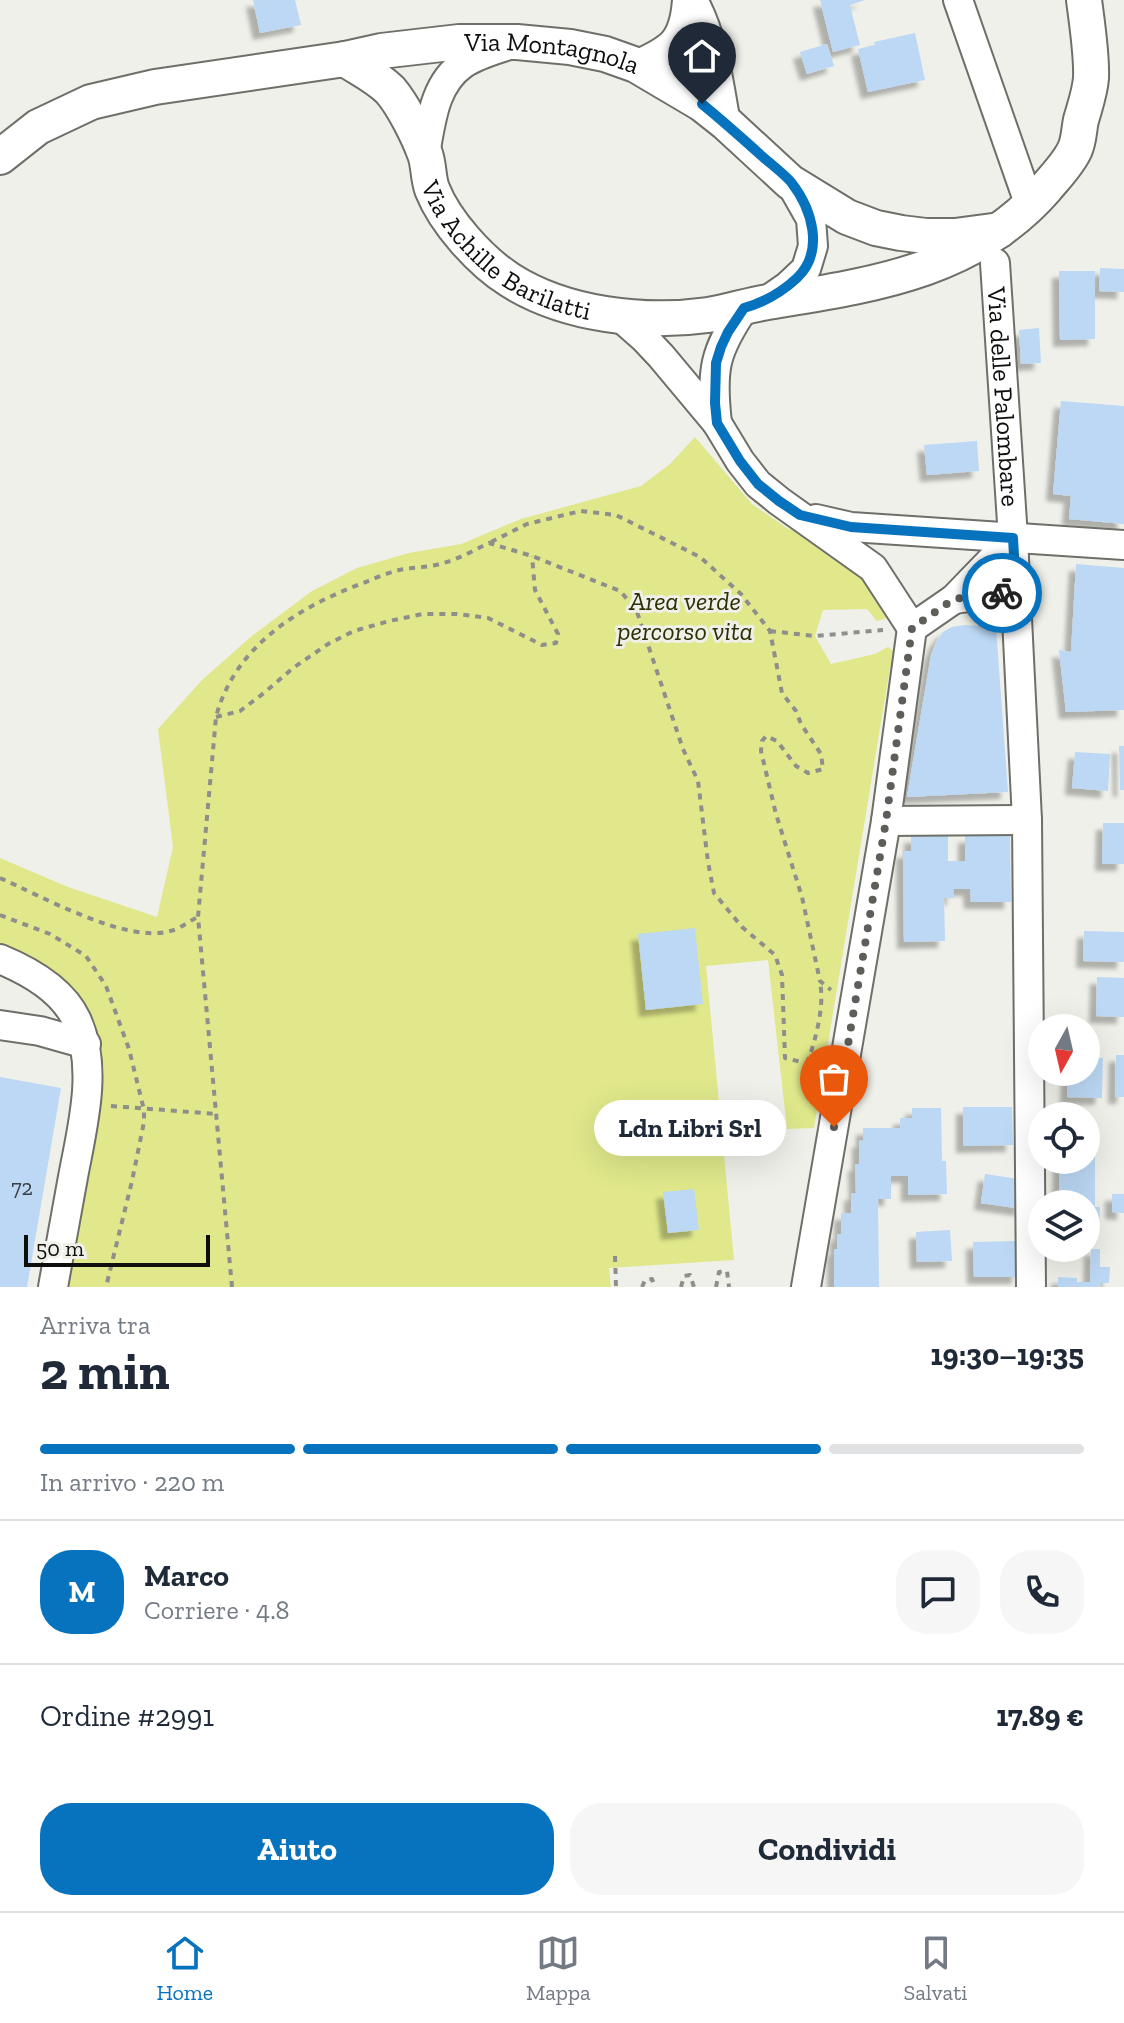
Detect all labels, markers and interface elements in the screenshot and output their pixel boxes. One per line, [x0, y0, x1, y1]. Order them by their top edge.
pin [668, 22, 736, 104]
street label: Via Montagnola [463, 25, 644, 81]
icon: home [680, 34, 724, 78]
street label: Via Achille Barilatti [414, 175, 594, 327]
street label: Via delle Palombare [981, 285, 1027, 508]
courier [962, 553, 1042, 633]
icon: bike [980, 571, 1024, 615]
park label: Area verde percorso vita [616, 585, 753, 647]
north arrow [1028, 1014, 1100, 1086]
map controls [1028, 1014, 1100, 1262]
pin [800, 1045, 868, 1127]
icon: bag [812, 1057, 856, 1101]
callout: Ldn Libri Srl [594, 1099, 786, 1155]
button: locate [1028, 1102, 1100, 1174]
text: Ldn Libri Srl [618, 1112, 762, 1144]
house number: 72 [11, 1174, 33, 1201]
button: layers [1028, 1190, 1100, 1262]
scale bar [24, 1231, 210, 1267]
text: 50 m [36, 1235, 84, 1262]
text: Arriva tra [40, 1309, 150, 1341]
text: 19:30–19:35 [930, 1337, 1084, 1373]
text: 2 min [40, 1340, 170, 1402]
text: In arrivo · 220 m [40, 1466, 224, 1498]
button: chat [896, 1550, 980, 1634]
button: phone [1000, 1550, 1084, 1634]
text: Marco [144, 1558, 229, 1594]
text: M [69, 1574, 96, 1610]
text: Corriere · 4.8 [144, 1594, 290, 1626]
text: Ordine #2991 [40, 1698, 214, 1734]
text: 17.89 € [996, 1698, 1084, 1734]
button: Aiuto [40, 1803, 554, 1895]
button: Condividi [570, 1803, 1084, 1895]
tab: Home [156, 1931, 213, 2006]
tab: Mappa [526, 1931, 591, 2006]
tab: Salvati [903, 1931, 968, 2006]

